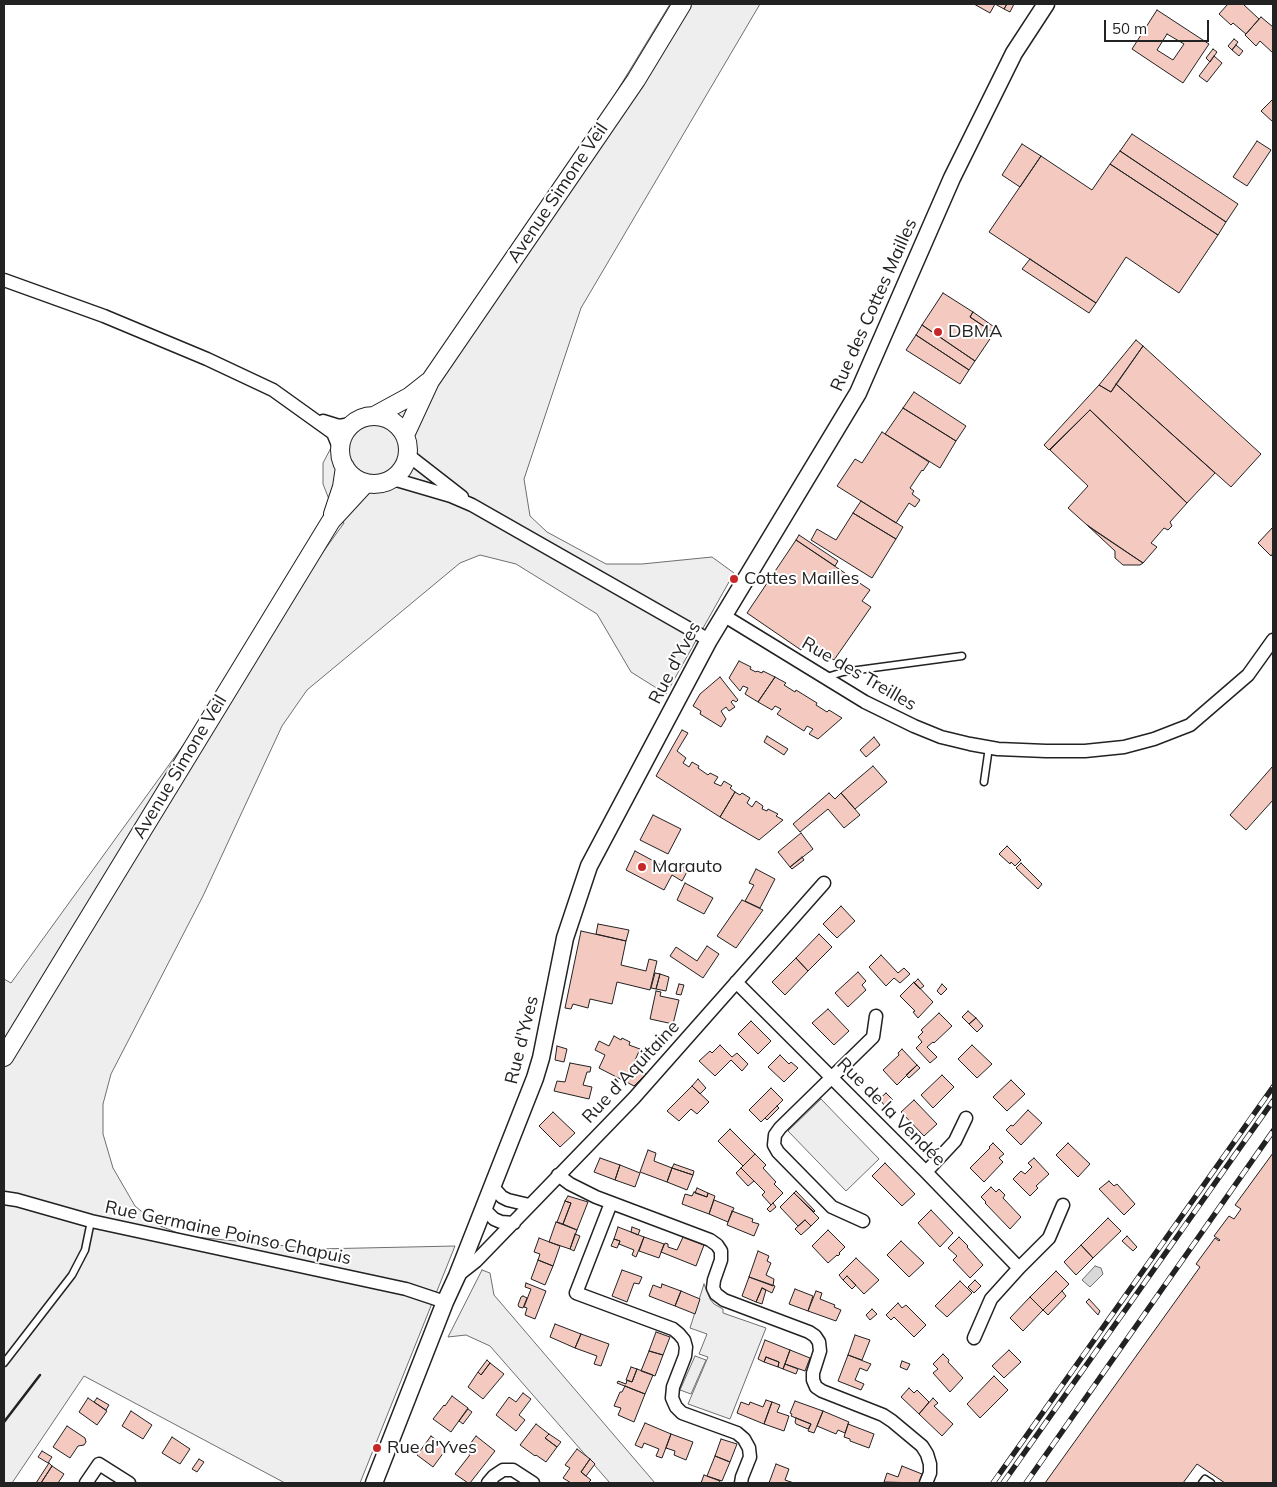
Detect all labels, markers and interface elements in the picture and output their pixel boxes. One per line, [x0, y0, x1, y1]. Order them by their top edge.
scale bar [1107, 10, 1212, 42]
text: 50 m [1112, 19, 1147, 38]
street label: Avenue Simone Veil [503, 119, 613, 267]
street label: Rue des Cottes Mailles [826, 215, 922, 395]
place label: DBMA [948, 321, 1002, 343]
marker: DBMA [932, 326, 944, 338]
place label: Cottes Mailles [744, 568, 859, 590]
marker: Cottes Mailles [728, 573, 740, 585]
street label: Rue d'Yves [644, 618, 706, 708]
street label: Rue des Treilles [798, 632, 920, 716]
street label: Avenue Simone Veil [129, 691, 231, 843]
place label: Marauto [652, 856, 722, 878]
marker: Marauto [636, 861, 648, 873]
street label: Rue d'Yves [501, 994, 543, 1086]
street label: Rue d'Aquitaine [578, 1016, 684, 1128]
street label: Rue de la Vendée [832, 1053, 950, 1171]
street label: Rue Germaine Poinso Chapuis [103, 1196, 353, 1270]
place label: Rue d'Yves [387, 1437, 477, 1459]
marker: Rue d'Yves [371, 1442, 383, 1454]

